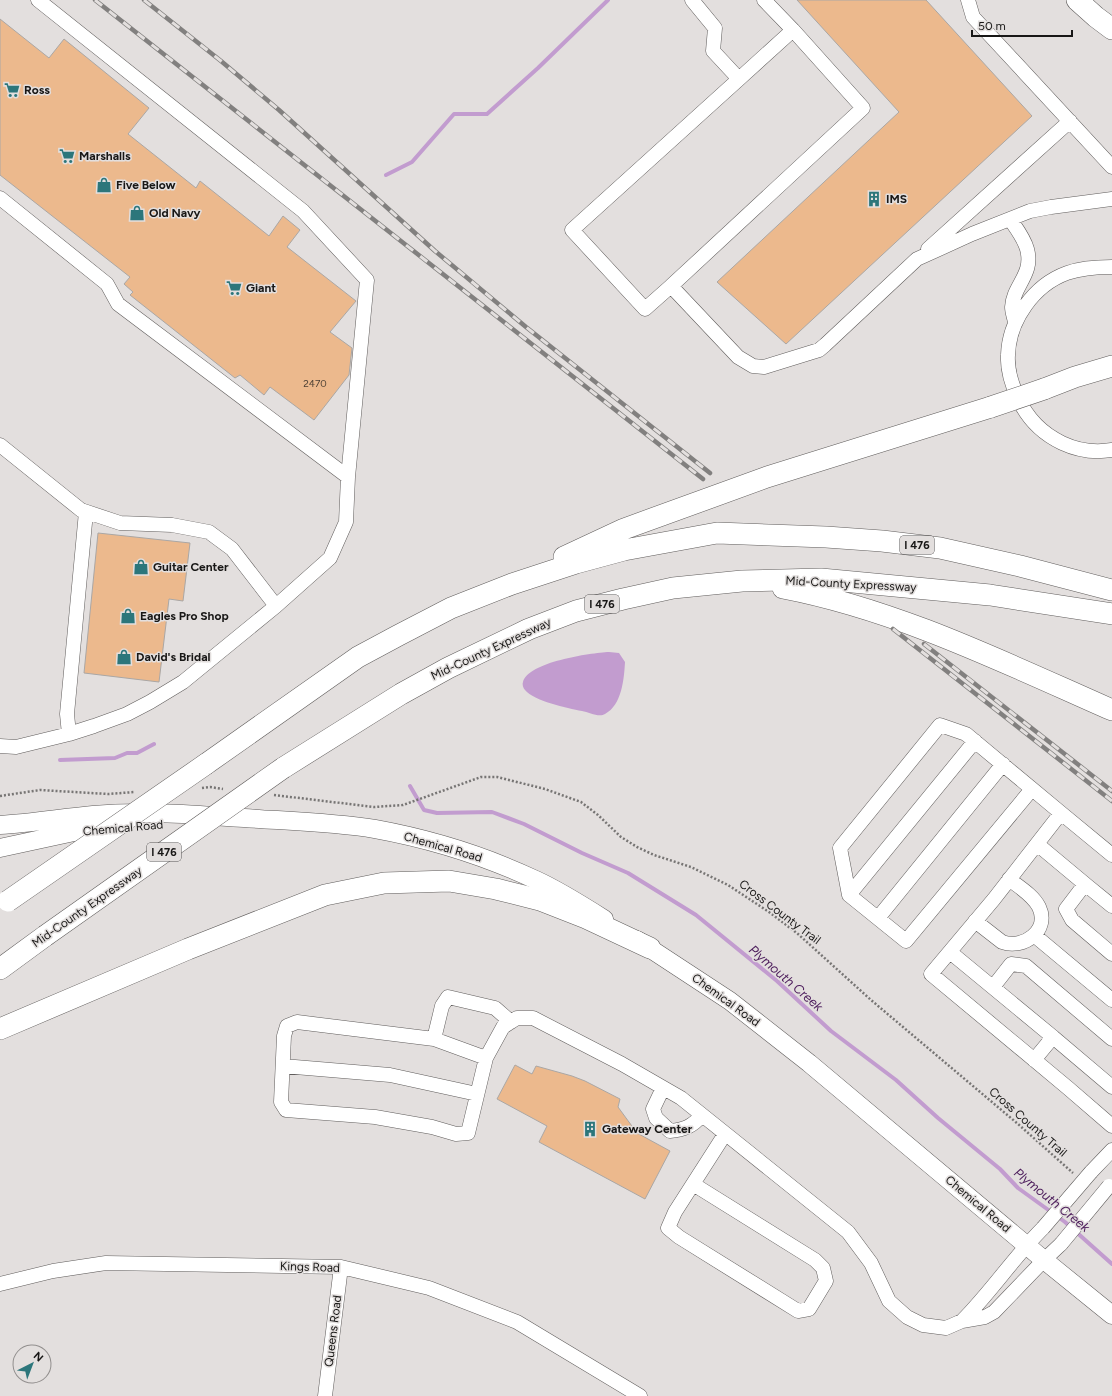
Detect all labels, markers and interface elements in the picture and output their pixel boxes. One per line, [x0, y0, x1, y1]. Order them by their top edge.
scale bar [972, 12, 1072, 38]
text: 50 m [978, 19, 1006, 33]
supermarket icon: Ross [3, 81, 21, 99]
place label: Ross [24, 83, 50, 97]
supermarket icon: Marshalls [58, 147, 76, 165]
place label: Marshalls [79, 149, 131, 163]
shop icon: Five Below [95, 176, 113, 194]
place label: Five Below [116, 178, 175, 192]
building icon: IMS [865, 190, 883, 208]
place label: IMS [886, 192, 907, 206]
shop icon: Old Navy [128, 204, 146, 222]
place label: Old Navy [149, 206, 201, 220]
supermarket icon: Giant [225, 279, 243, 297]
place label: Giant [246, 281, 276, 295]
house number: 2470 [303, 377, 327, 390]
road number: I 476 [900, 536, 934, 554]
shop icon: Guitar Center [132, 558, 150, 576]
place label: Guitar Center [153, 560, 229, 574]
street label: Mid-County Expressway [785, 574, 917, 594]
road number: I 476 [585, 595, 619, 613]
shop icon: Eagles Pro Shop [119, 607, 137, 625]
place label: Eagles Pro Shop [140, 609, 229, 623]
street label: Mid-County Expressway [429, 615, 554, 683]
shop icon: David's Bridal [115, 648, 133, 666]
place label: David's Bridal [136, 650, 211, 664]
street label: Chemical Road [82, 818, 164, 838]
street label: Chemical Road [402, 829, 484, 865]
road number: I 476 [147, 843, 181, 861]
street label: Mid-County Expressway [29, 863, 145, 950]
street label: Cross County Trail [737, 877, 823, 947]
water label: Plymouth Creek [746, 942, 827, 1015]
street label: Chemical Road [689, 971, 763, 1029]
street label: Cross County Trail [986, 1084, 1070, 1160]
building icon: Gateway Center [581, 1120, 599, 1138]
place label: Gateway Center [602, 1122, 693, 1136]
water label: Plymouth Creek [1011, 1165, 1093, 1236]
street label: Chemical Road [943, 1173, 1013, 1235]
street label: Kings Road [280, 1259, 340, 1275]
street label: Queens Road [322, 1294, 344, 1368]
north arrow [12, 1344, 52, 1384]
text: N [31, 1349, 46, 1365]

